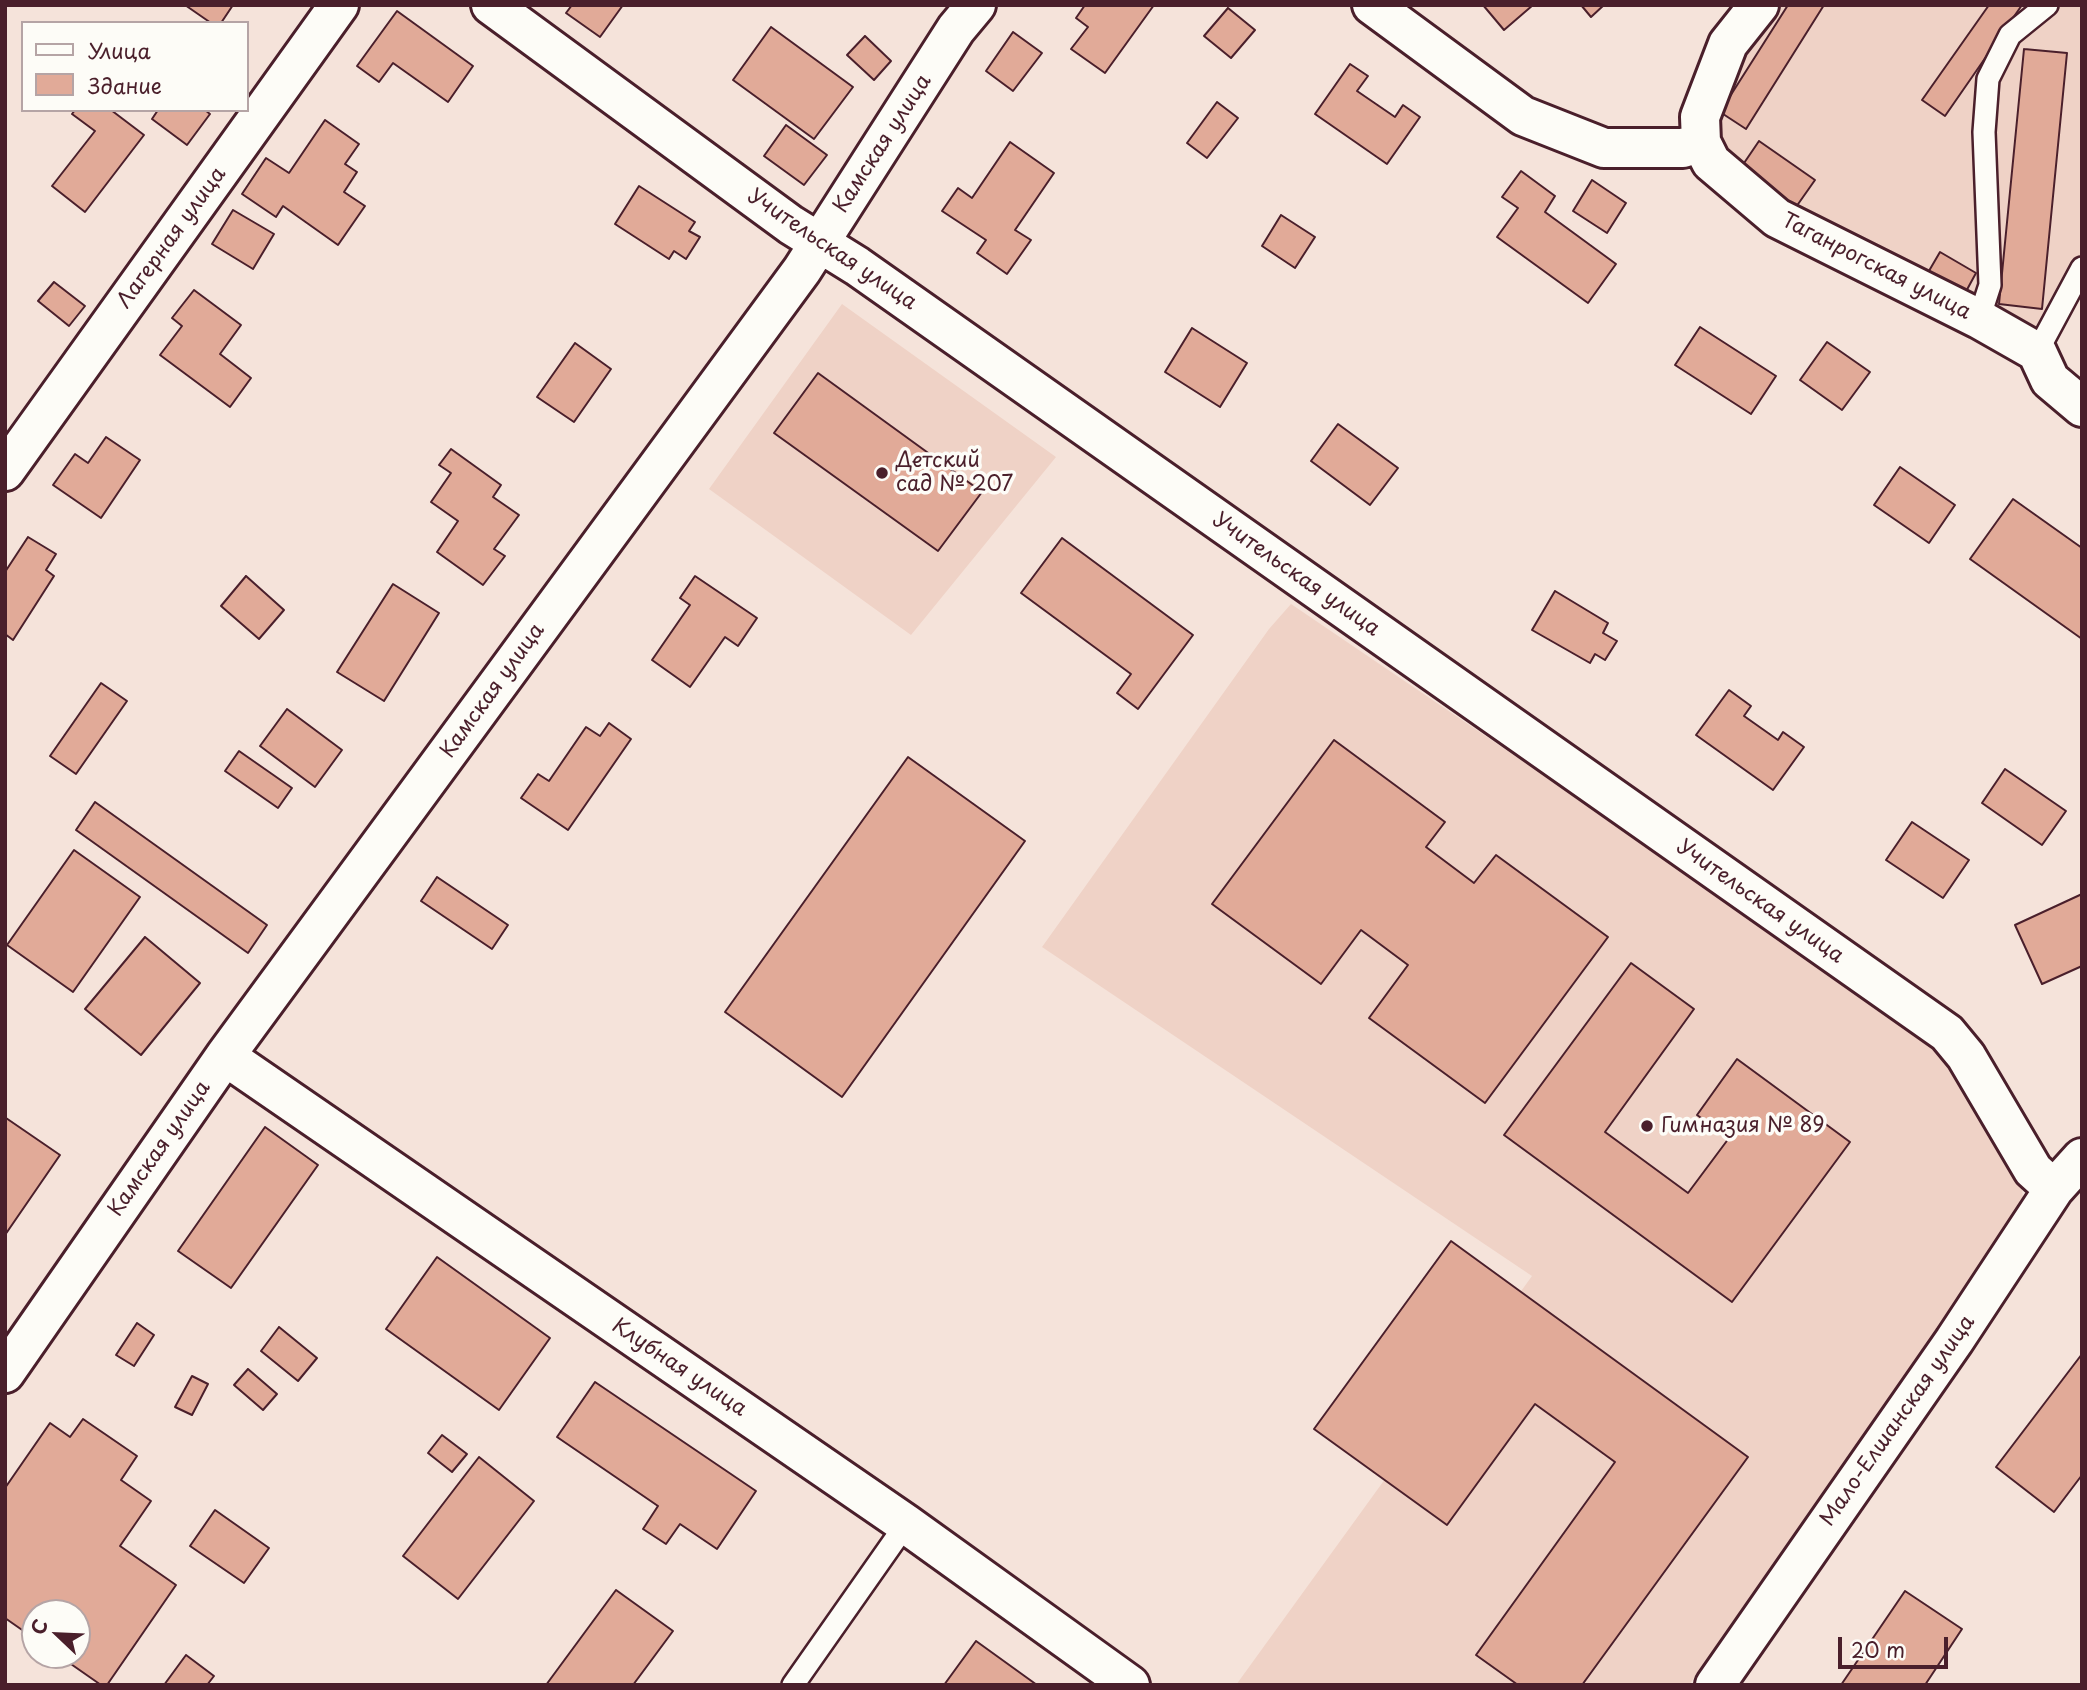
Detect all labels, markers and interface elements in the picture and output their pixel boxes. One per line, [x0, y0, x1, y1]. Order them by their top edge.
legend [21, 21, 248, 112]
text: Улица [88, 34, 151, 66]
text: Здание [88, 69, 162, 101]
street label: Камская улица [829, 70, 937, 218]
street label: Лагерная улица [112, 162, 232, 314]
street label: Учительская улица [743, 184, 921, 316]
street label: Таганрогская улица [1777, 208, 1975, 326]
place label: Детский сад № 207 [896, 448, 1013, 498]
marker: Детский сад № 207 [874, 465, 890, 481]
street label: Учительская улица [1208, 508, 1384, 642]
street label: Камская улица [436, 619, 550, 763]
street label: Учительская улица [1672, 835, 1848, 969]
street label: Камская улица [104, 1076, 216, 1222]
place label: Гимназия № 89 [1661, 1113, 1825, 1139]
marker: Гимназия № 89 [1639, 1118, 1655, 1134]
street label: Мало-Елшанская улица [1815, 1311, 1981, 1531]
street label: Клубная улица [607, 1314, 751, 1422]
north arrow [21, 1599, 91, 1669]
text: С [23, 1615, 54, 1639]
scale bar [1842, 1624, 1952, 1668]
text: 20 m [1851, 1633, 1905, 1665]

